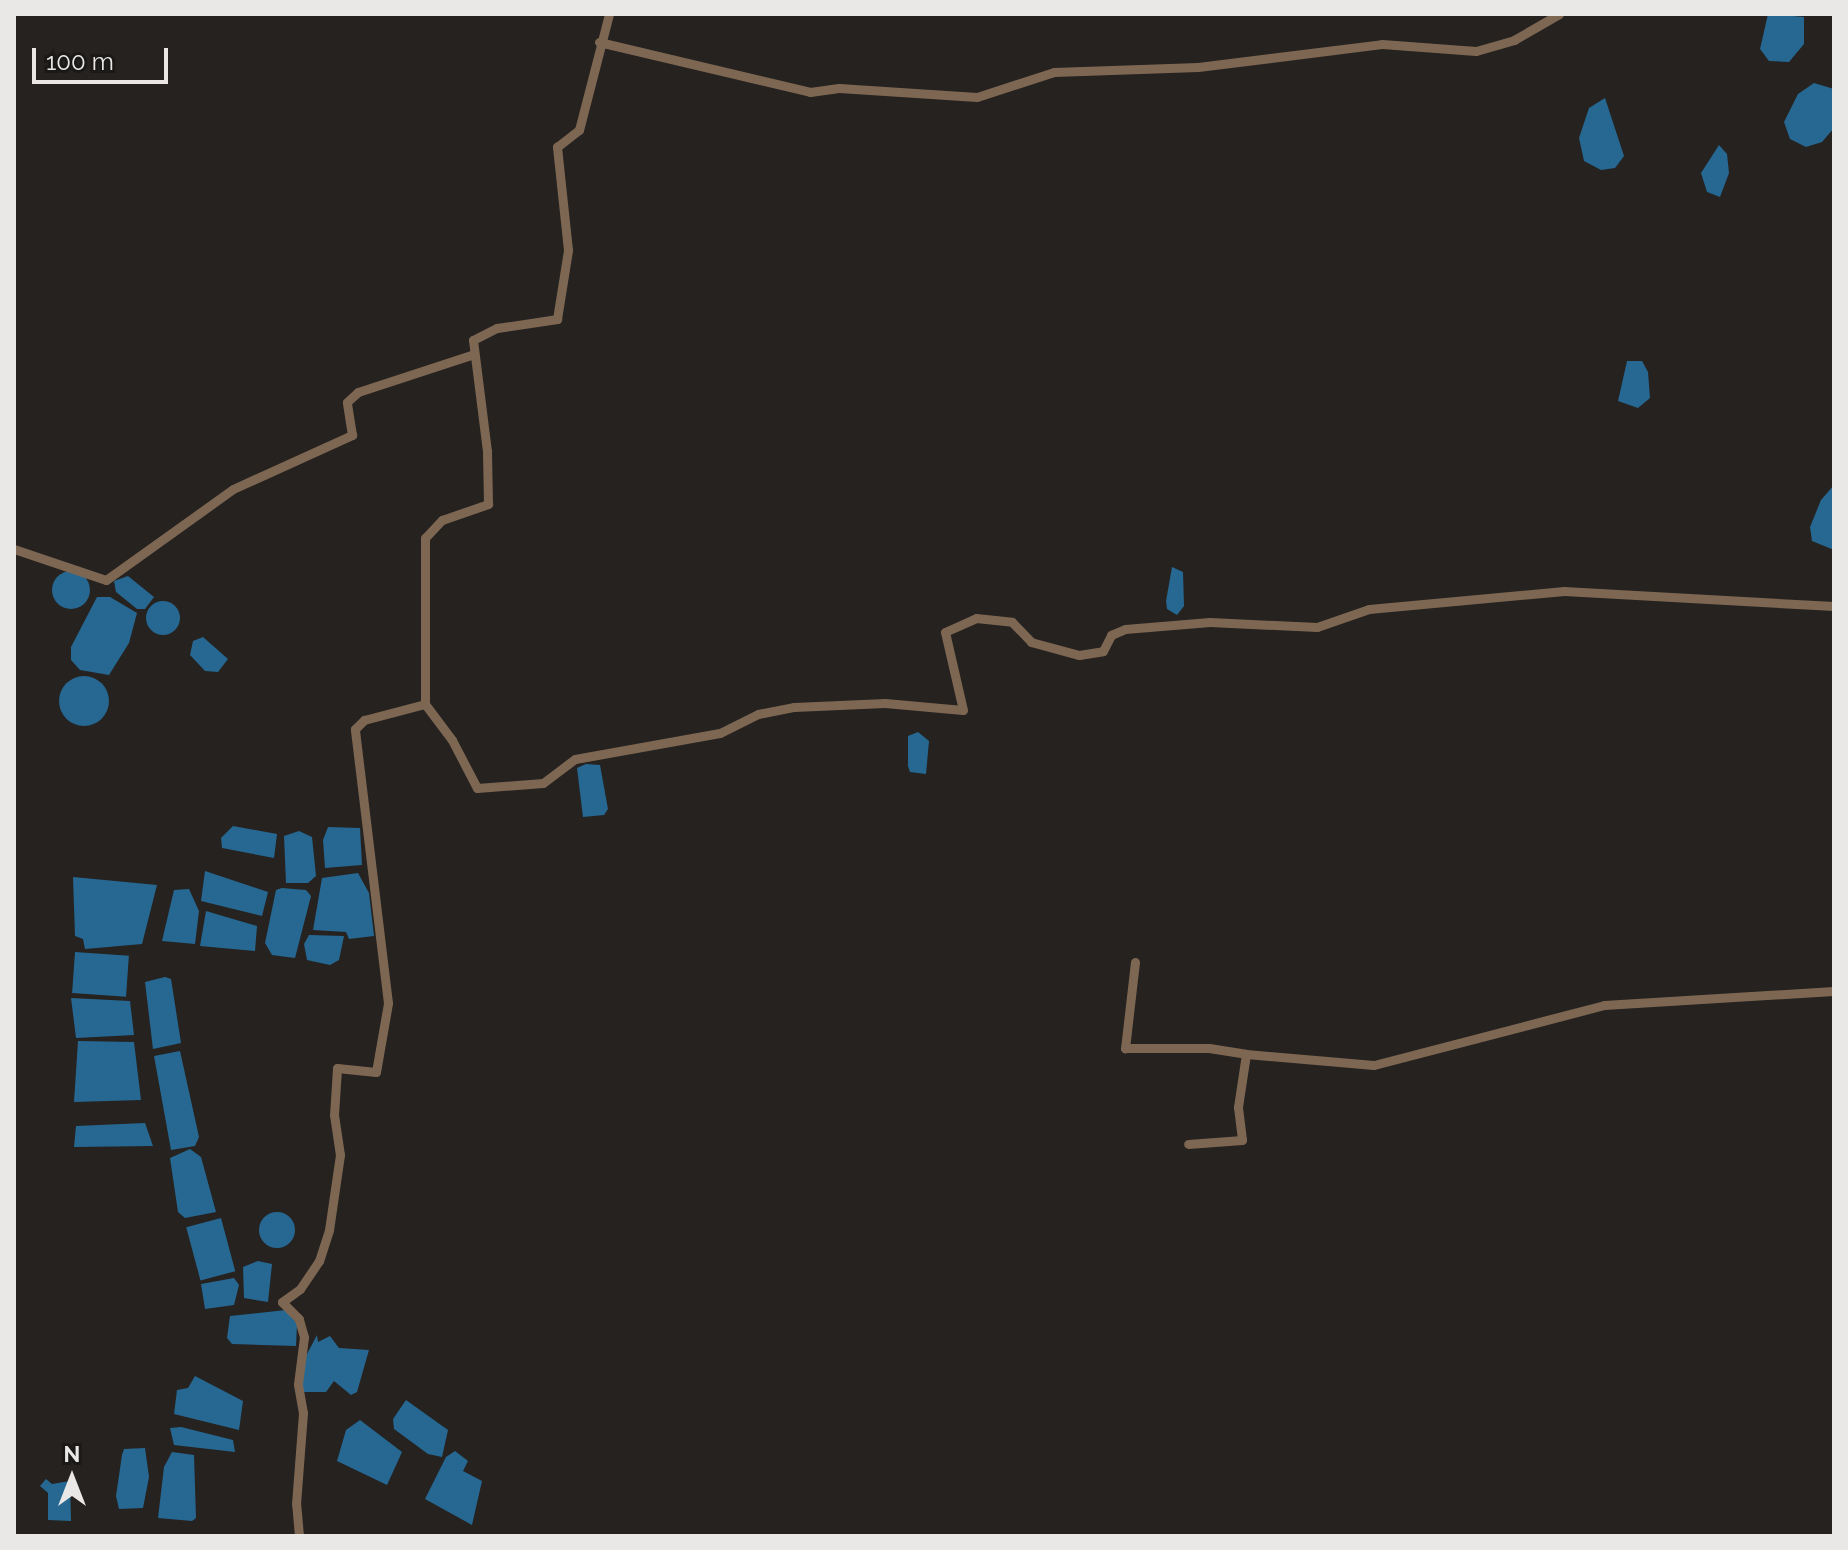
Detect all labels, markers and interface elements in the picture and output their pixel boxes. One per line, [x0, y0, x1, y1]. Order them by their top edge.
scale bar [36, 32, 172, 82]
text: 100 m [46, 47, 114, 76]
north arrow [32, 1438, 112, 1518]
text: N [64, 1441, 80, 1467]

